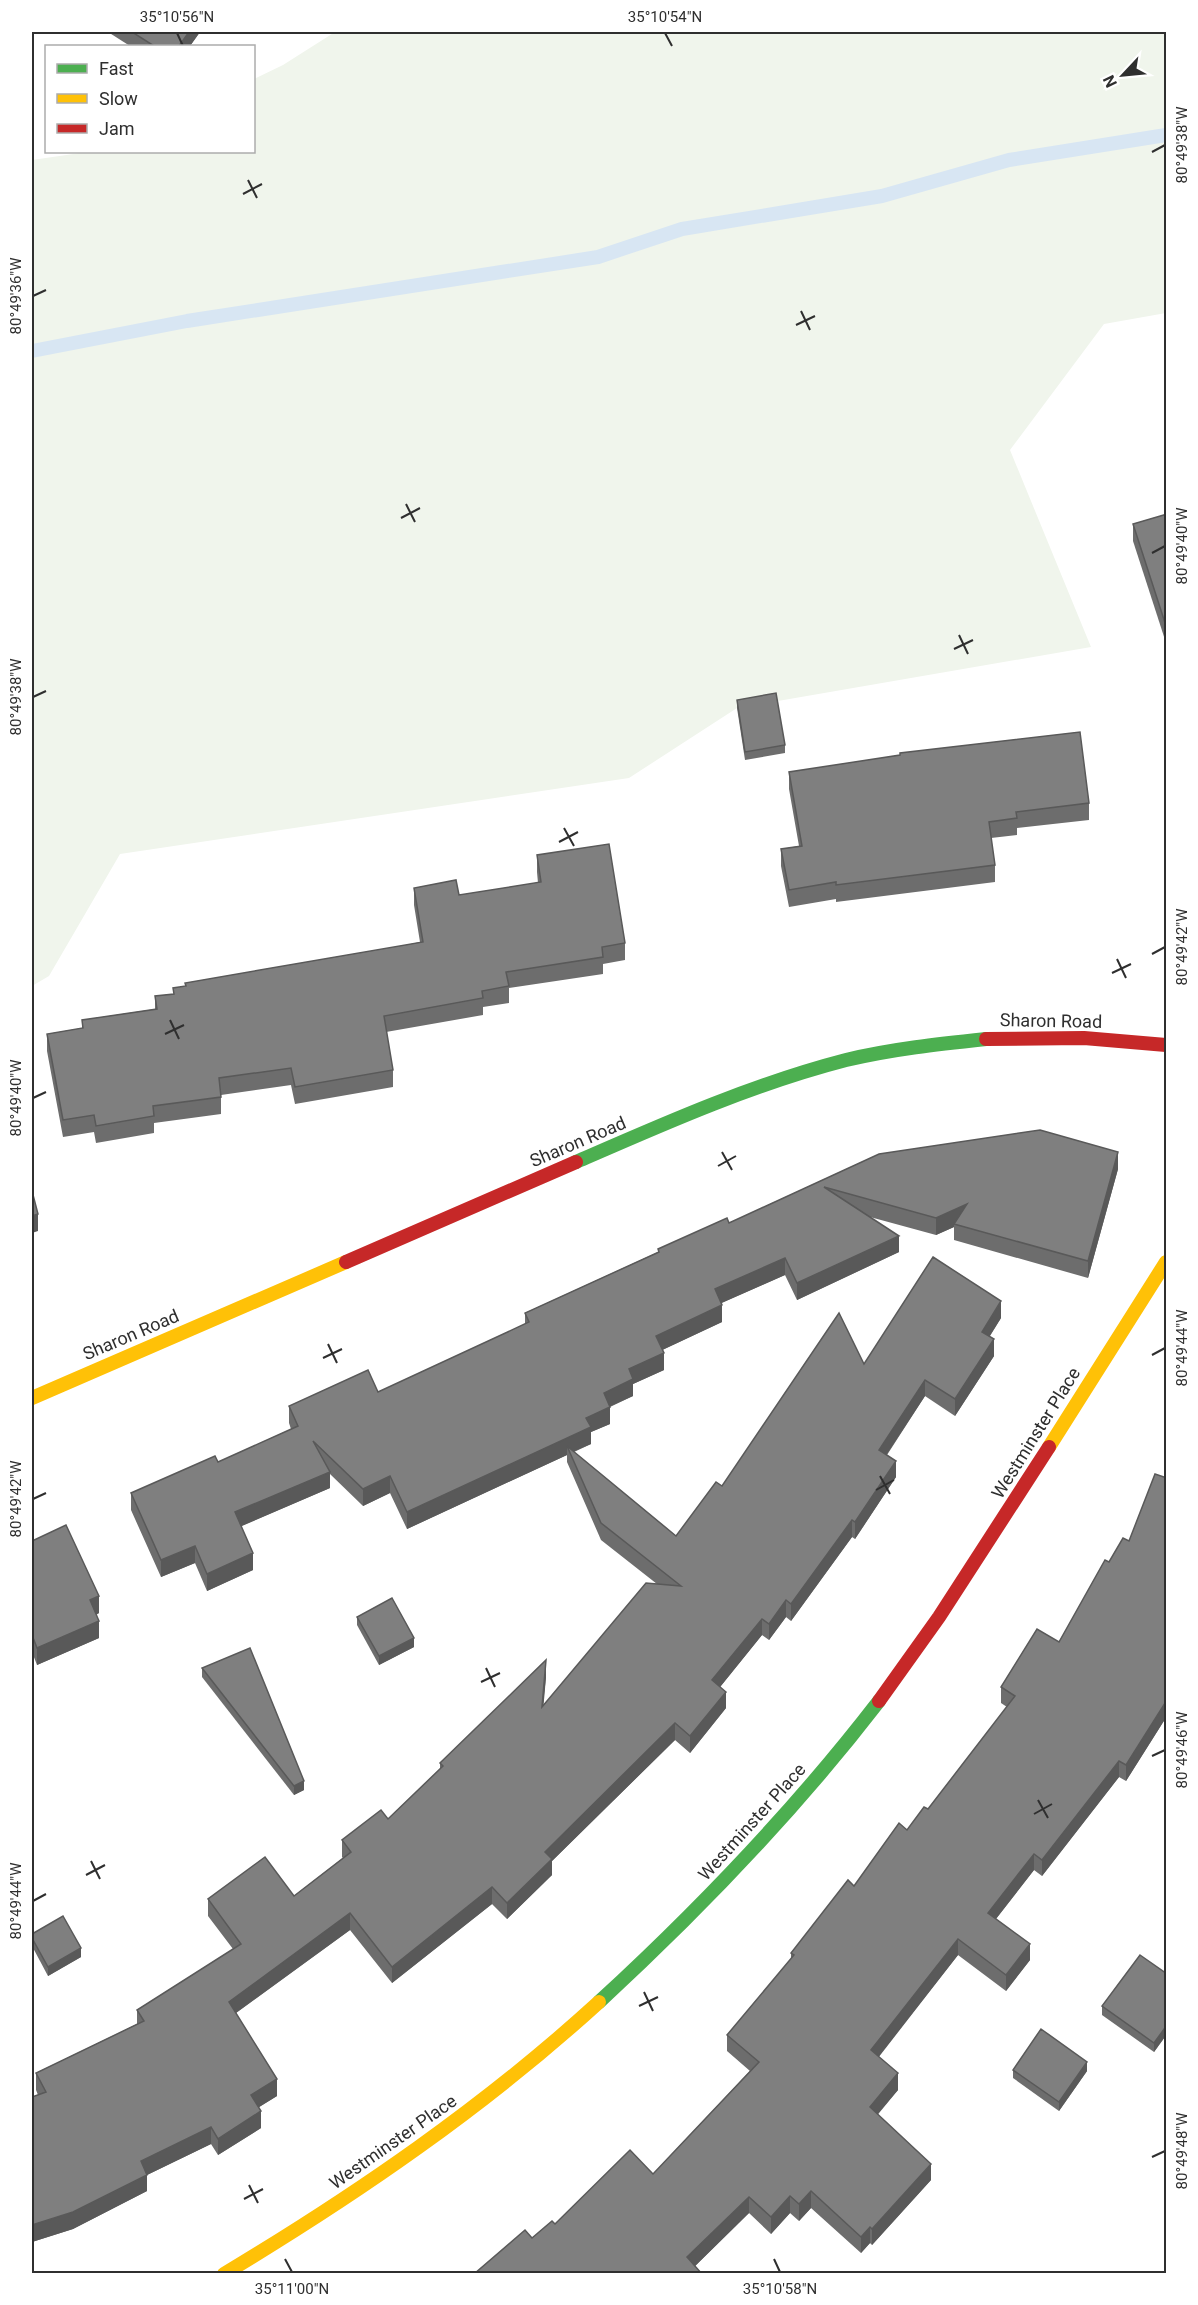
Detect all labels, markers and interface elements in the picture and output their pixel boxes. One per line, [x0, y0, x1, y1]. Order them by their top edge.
text: 35°10'56"N [140, 8, 214, 26]
text: 35°10'54"N [628, 8, 702, 26]
legend [45, 45, 255, 153]
north arrow [1093, 45, 1153, 105]
text: Fast [99, 58, 134, 79]
text: N [1099, 72, 1121, 91]
text: Slow [99, 88, 138, 109]
text: 80°49'38"W [1173, 107, 1191, 183]
text: Jam [99, 118, 135, 139]
text: 80°49'36"W [7, 258, 25, 334]
text: 80°49'40"W [1173, 508, 1191, 584]
text: 80°49'38"W [7, 659, 25, 735]
text: 80°49'42"W [1173, 909, 1191, 985]
street label: Sharon Road [1000, 1009, 1102, 1032]
text: 80°49'40"W [7, 1060, 25, 1136]
street label: Sharon Road [527, 1112, 629, 1171]
street label: Sharon Road [80, 1305, 182, 1364]
text: 80°49'44"W [1173, 1310, 1191, 1386]
street label: Westminster Place [987, 1363, 1084, 1502]
text: 80°49'42"W [7, 1461, 25, 1537]
text: 80°49'46"W [1173, 1712, 1191, 1788]
street label: Westminster Place [694, 1759, 810, 1885]
text: 80°49'44"W [7, 1863, 25, 1939]
street label: Westminster Place [325, 2090, 460, 2193]
text: 80°49'48"W [1173, 2113, 1191, 2189]
text: 35°11'00"N [255, 2280, 329, 2298]
text: 35°10'58"N [743, 2280, 817, 2298]

